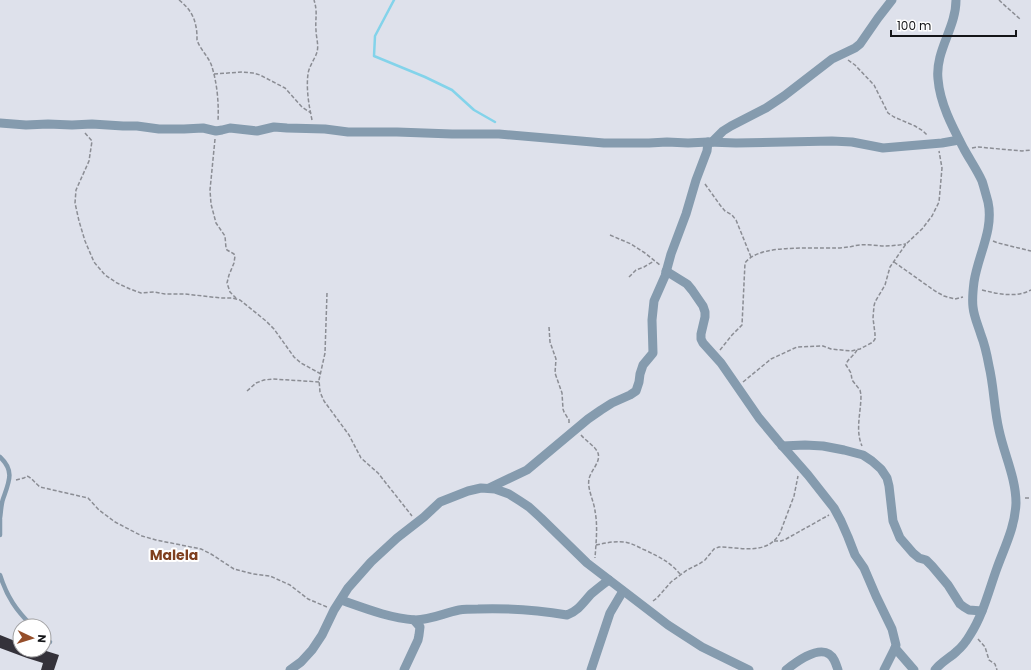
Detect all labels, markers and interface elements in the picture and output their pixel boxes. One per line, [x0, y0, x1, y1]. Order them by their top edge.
scale bar [891, 12, 1016, 38]
text: 100 m [897, 17, 931, 34]
district label: Malela [150, 545, 198, 565]
north arrow [12, 618, 52, 658]
text: N [34, 634, 50, 643]

